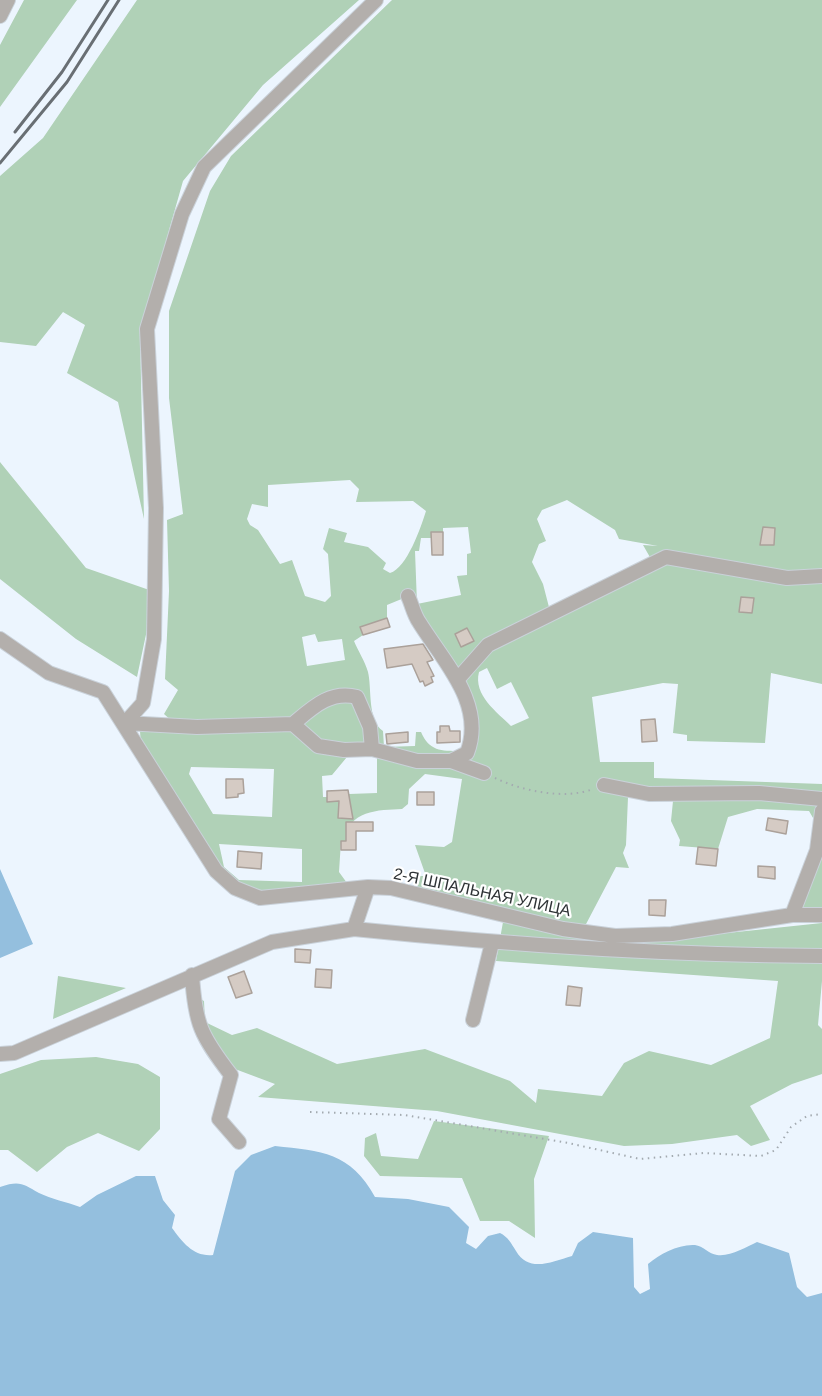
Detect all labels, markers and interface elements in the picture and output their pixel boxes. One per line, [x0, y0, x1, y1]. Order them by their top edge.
street label: 2-Я ШПАЛЬНАЯ УЛИЦА [392, 865, 572, 921]

